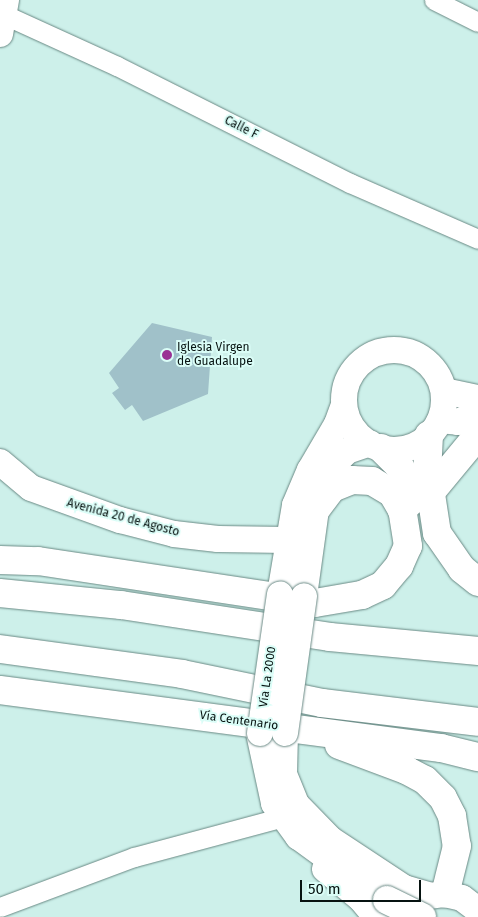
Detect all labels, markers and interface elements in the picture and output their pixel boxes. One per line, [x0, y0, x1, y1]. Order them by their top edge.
street label: Calle F [222, 114, 260, 142]
place label: Iglesia Virgen de Guadalupe [177, 341, 253, 369]
marker: Iglesia Virgen de Guadalupe [161, 349, 173, 361]
street label: Avenida 20 de Agosto [65, 496, 181, 540]
street label: Vía La 2000 [257, 646, 279, 708]
street label: Vía Centenario [199, 708, 279, 734]
scale bar [303, 870, 424, 902]
text: 50 m [308, 880, 341, 898]

